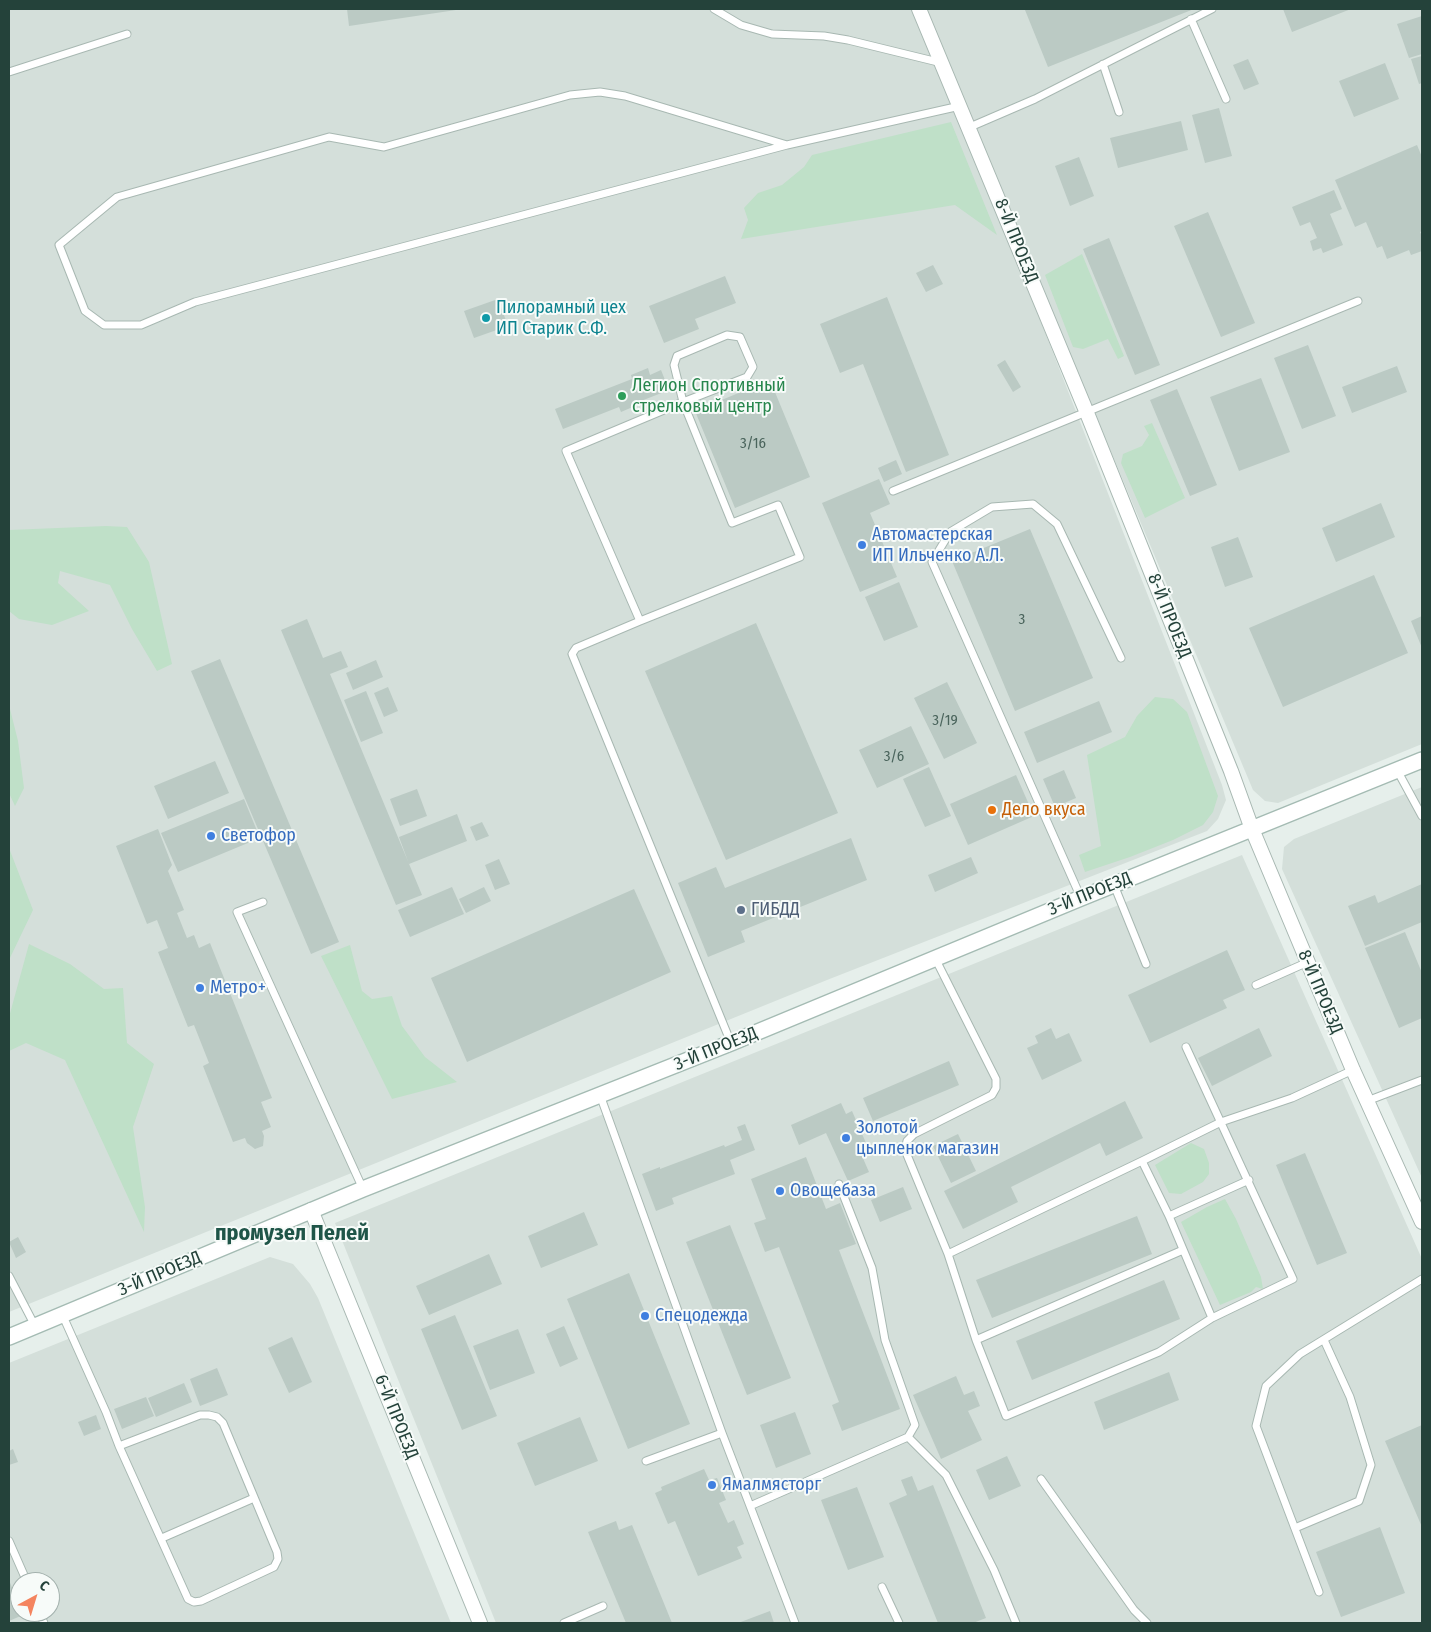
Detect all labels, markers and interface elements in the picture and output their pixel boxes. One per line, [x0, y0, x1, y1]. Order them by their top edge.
street label: 8-Й ПРОЕЗД [989, 196, 1043, 286]
place label: Пилорамный цех ИП Старик С.Ф. [496, 297, 626, 340]
marker: Пилорамный цех ИП Старик С.Ф. [480, 312, 492, 324]
place label: Легион Спортивный стрелковый центр [632, 375, 786, 418]
marker: Легион Спортивный стрелковый центр [616, 390, 628, 402]
house number: 3/16 [740, 435, 766, 453]
place label: Автомастерская ИП Ильченко А.Л. [872, 524, 1003, 566]
marker: Автомастерская ИП Ильченко А.Л. [856, 539, 868, 551]
street label: 8-Й ПРОЕЗД [1142, 571, 1196, 661]
house number: 3 [1019, 611, 1025, 629]
house number: 3/19 [932, 712, 958, 730]
house number: 3/6 [884, 748, 904, 766]
place label: Дело вкуса [1002, 799, 1085, 821]
marker: Дело вкуса [986, 804, 998, 816]
place label: Светофор [221, 825, 296, 847]
marker: Светофор [205, 830, 217, 842]
street label: 3-Й ПРОЕЗД [1045, 867, 1135, 921]
place label: ГИБДД [751, 899, 800, 921]
marker: ГИБДД [735, 904, 747, 916]
street label: 8-Й ПРОЕЗД [1293, 947, 1347, 1037]
place label: Метро+ [210, 977, 266, 999]
marker: Метро+ [194, 982, 206, 994]
street label: 3-Й ПРОЕЗД [671, 1022, 761, 1076]
place label: Золотой цыпленок магазин [856, 1117, 999, 1160]
marker: Золотой цыпленок магазин [840, 1132, 852, 1144]
place label: Овощебаза [790, 1180, 876, 1202]
marker: Овощебаза [774, 1185, 786, 1197]
district label: промузел Пелей [215, 1221, 369, 1247]
street label: 3-Й ПРОЕЗД [115, 1247, 205, 1301]
place label: Спецодежда [655, 1305, 748, 1327]
marker: Спецодежда [639, 1310, 651, 1322]
street label: 6-Й ПРОЕЗД [369, 1372, 423, 1462]
place label: Ямалмясторг [722, 1474, 821, 1496]
marker: Ямалмясторг [706, 1479, 718, 1491]
north arrow [10, 1572, 60, 1622]
text: С [36, 1577, 52, 1595]

